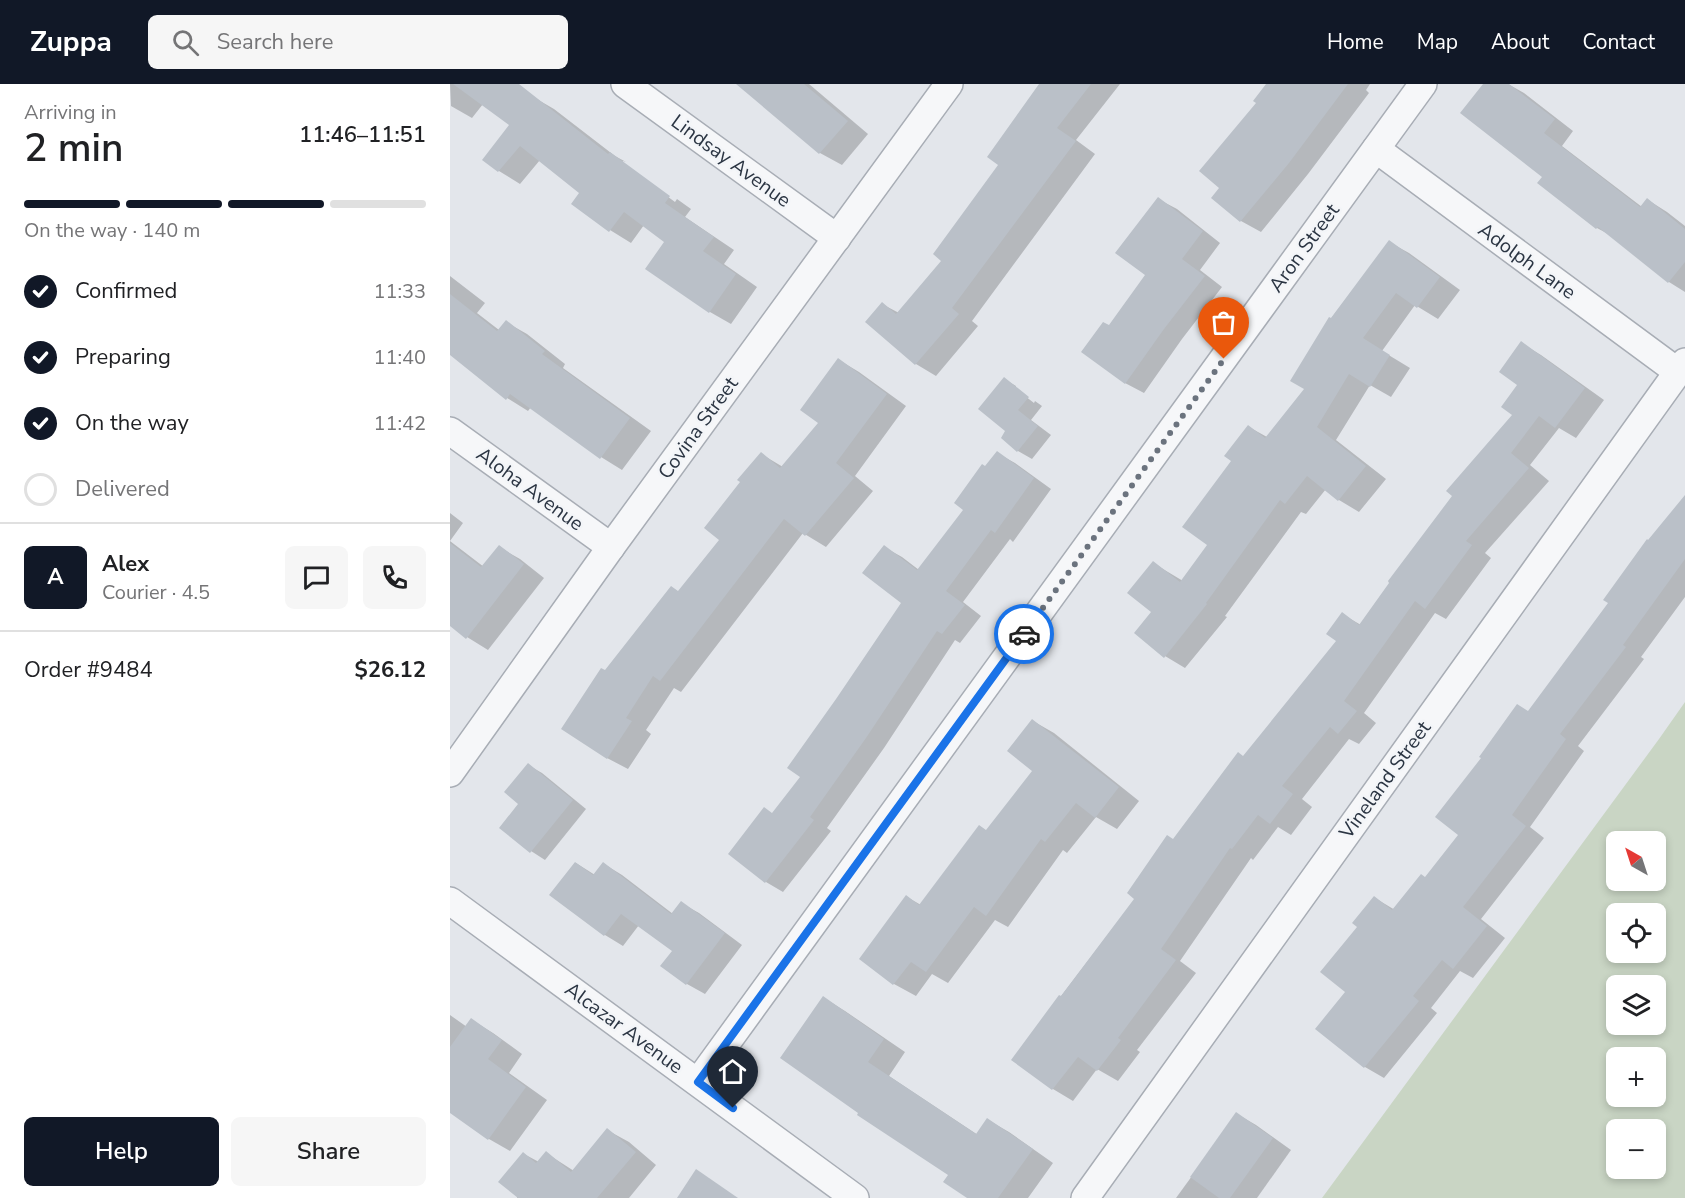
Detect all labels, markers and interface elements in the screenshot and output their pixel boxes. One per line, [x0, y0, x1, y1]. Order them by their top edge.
search box [148, 15, 568, 69]
text: Zuppa [30, 23, 112, 61]
icon: search [169, 26, 202, 59]
text: Search here [217, 27, 333, 57]
text: Home [1327, 28, 1384, 56]
text: Map [1417, 28, 1458, 56]
text: About [1491, 28, 1549, 56]
text: Contact [1582, 28, 1655, 56]
text: Arriving in [24, 99, 117, 126]
street label: Lindsay Avenue [666, 108, 796, 214]
text: 11:46–11:51 [299, 120, 426, 150]
text: 2 min [24, 122, 123, 175]
street label: Aron Street [1263, 197, 1346, 298]
street label: Adolph Lane [1473, 216, 1581, 306]
text: On the way · 140 m [24, 217, 200, 244]
icon: check [24, 275, 57, 308]
text: Confirmed [75, 276, 177, 306]
text: 11:33 [373, 278, 426, 305]
pin [1198, 297, 1249, 359]
icon: bag [1207, 306, 1240, 339]
icon: check [24, 341, 57, 374]
text: Preparing [75, 342, 171, 372]
text: 11:40 [373, 344, 426, 371]
street label: Covina Street [652, 371, 745, 485]
icon: check [24, 407, 57, 440]
text: On the way [75, 408, 189, 438]
text: 11:42 [373, 410, 426, 437]
street label: Aloha Avenue [471, 441, 589, 537]
text: Delivered [75, 474, 170, 504]
button: chat [285, 546, 348, 609]
button: phone [363, 546, 426, 609]
text: Alex [102, 549, 149, 579]
text: A [47, 562, 64, 592]
text: Courier · 4.5 [102, 579, 210, 606]
courier [994, 604, 1054, 664]
icon: car [1008, 618, 1041, 651]
text: Order #9484 [24, 655, 153, 685]
text: $26.12 [355, 655, 426, 685]
street label: Vineland Street [1332, 715, 1438, 845]
north arrow [1606, 831, 1666, 891]
map controls [1606, 831, 1666, 1179]
button: locate [1606, 903, 1666, 963]
button: layers [1606, 975, 1666, 1035]
street label: Alcazar Avenue [559, 976, 689, 1080]
pin [707, 1046, 758, 1108]
button: + [1606, 1047, 1666, 1107]
icon: home [716, 1055, 749, 1088]
button: Help [24, 1117, 219, 1186]
button: Share [231, 1117, 426, 1186]
button: − [1606, 1119, 1666, 1179]

